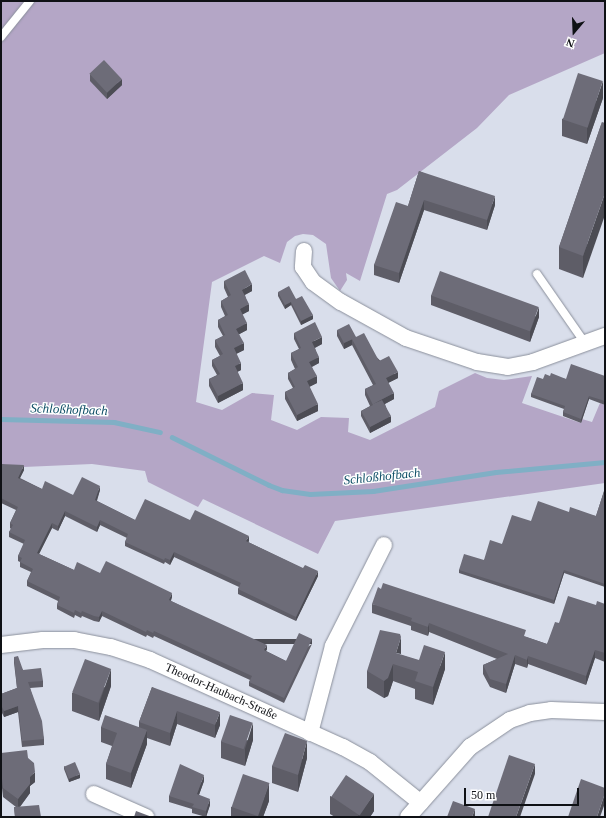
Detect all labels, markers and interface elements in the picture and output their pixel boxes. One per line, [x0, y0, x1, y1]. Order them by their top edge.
north arrow [554, 12, 594, 52]
text: N [564, 36, 576, 50]
water label: Schloßhofbach [30, 401, 108, 419]
water label: Schloßhofbach [343, 465, 421, 489]
street label: Theodor-Haubach-Straße [162, 661, 280, 723]
scale bar [466, 780, 581, 806]
text: 50 m [471, 788, 495, 802]

